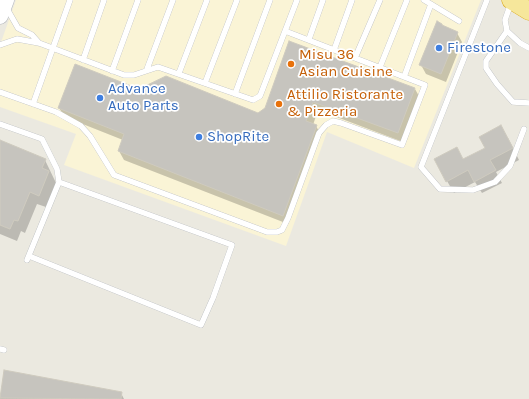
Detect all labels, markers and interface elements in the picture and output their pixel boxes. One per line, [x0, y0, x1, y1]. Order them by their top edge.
place label: Firestone [447, 39, 511, 57]
marker: Firestone [434, 43, 444, 53]
place label: Misu 36 Asian Cuisine [299, 46, 393, 81]
marker: Misu 36 Asian Cuisine [286, 59, 296, 69]
place label: Advance Auto Parts [108, 80, 179, 115]
place label: Attilio Ristorante & Pizzeria [287, 86, 403, 121]
marker: Advance Auto Parts [95, 93, 105, 103]
marker: Attilio Ristorante & Pizzeria [274, 99, 284, 109]
place label: ShopRite [207, 128, 269, 146]
marker: ShopRite [194, 132, 204, 142]

